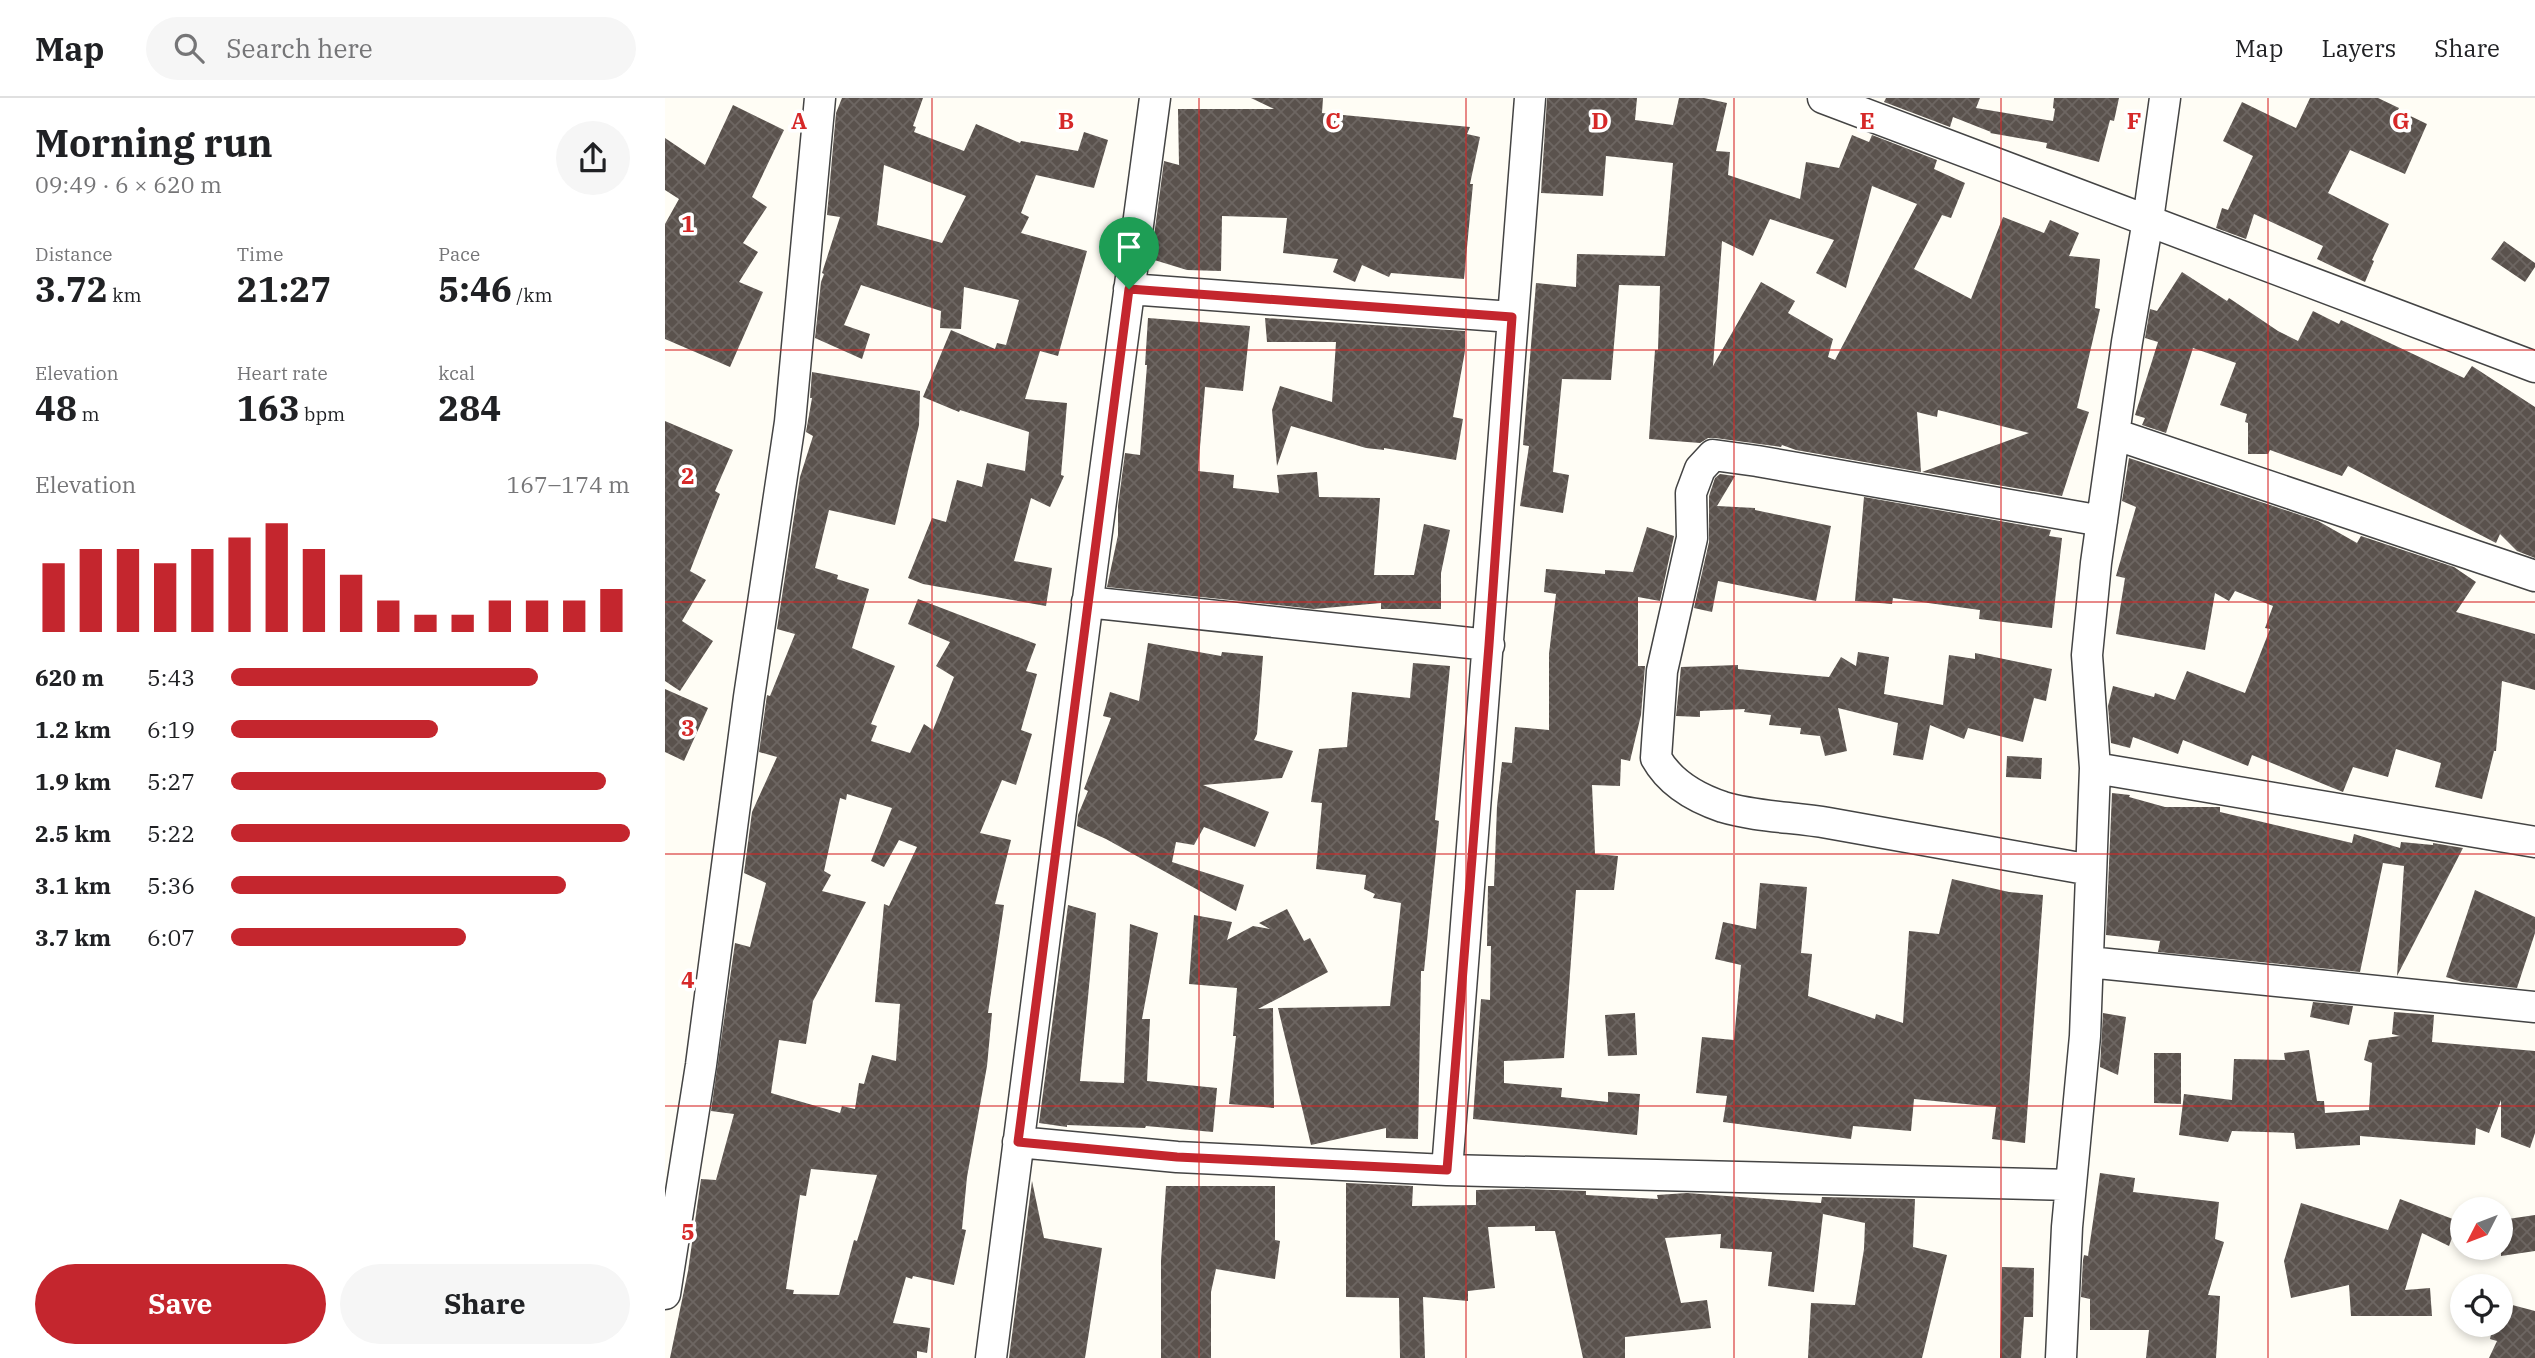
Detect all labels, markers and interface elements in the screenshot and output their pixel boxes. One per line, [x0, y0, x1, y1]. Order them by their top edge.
search box [146, 17, 636, 80]
text: Map [35, 27, 104, 70]
icon: search [170, 29, 208, 67]
text: Search here [226, 31, 373, 65]
text: Map [2235, 32, 2283, 64]
text: Layers [2321, 32, 2396, 64]
text: Share [2434, 32, 2500, 64]
text: A [791, 105, 807, 135]
text: B [1058, 105, 1074, 135]
text: C [1325, 105, 1341, 135]
text: D [1591, 105, 1609, 135]
text: E [1859, 105, 1875, 135]
text: F [2127, 105, 2141, 135]
text: G [2392, 105, 2410, 135]
text: Morning run [35, 118, 273, 167]
button: share [556, 121, 630, 195]
text: 09:49 · 6 × 620 m [35, 169, 222, 199]
text: 1 [681, 208, 695, 238]
pin [1099, 217, 1159, 289]
icon: arrive [1110, 228, 1148, 266]
text: Distance [35, 242, 113, 266]
text: Time [237, 242, 283, 266]
text: Pace [438, 242, 480, 266]
text: 3.72 [35, 266, 108, 312]
text: 21:27 [237, 266, 331, 312]
text: 5:46 [438, 266, 512, 312]
text: km [108, 283, 142, 307]
text: /km [512, 283, 553, 307]
text: Elevation [35, 361, 119, 385]
text: Heart rate [237, 361, 328, 385]
text: kcal [438, 361, 475, 385]
text: 48 [35, 385, 77, 431]
text: 163 [237, 385, 300, 431]
text: 284 [438, 385, 501, 431]
text: m [77, 402, 100, 426]
text: bpm [300, 402, 345, 426]
text: 2 [681, 460, 695, 490]
text: Elevation [35, 469, 136, 499]
text: 167–174 m [506, 469, 630, 499]
text: 620 m [35, 662, 104, 692]
text: 5:43 [147, 662, 195, 692]
text: 3 [681, 712, 695, 742]
text: 1.2 km [35, 714, 111, 744]
text: 6:19 [147, 714, 195, 744]
text: 1.9 km [35, 766, 111, 796]
text: 5:27 [147, 766, 195, 796]
text: 2.5 km [35, 818, 111, 848]
text: 5:22 [147, 818, 195, 848]
text: 3.1 km [35, 870, 111, 900]
text: 5:36 [147, 870, 195, 900]
text: 3.7 km [35, 922, 111, 952]
text: 6:07 [147, 922, 195, 952]
text: 4 [681, 964, 695, 994]
north arrow [2450, 1197, 2513, 1260]
map controls [2450, 1197, 2513, 1337]
text: 5 [681, 1216, 695, 1246]
button: Save [35, 1264, 326, 1344]
button: Share [340, 1264, 630, 1344]
button: locate [2450, 1274, 2513, 1337]

